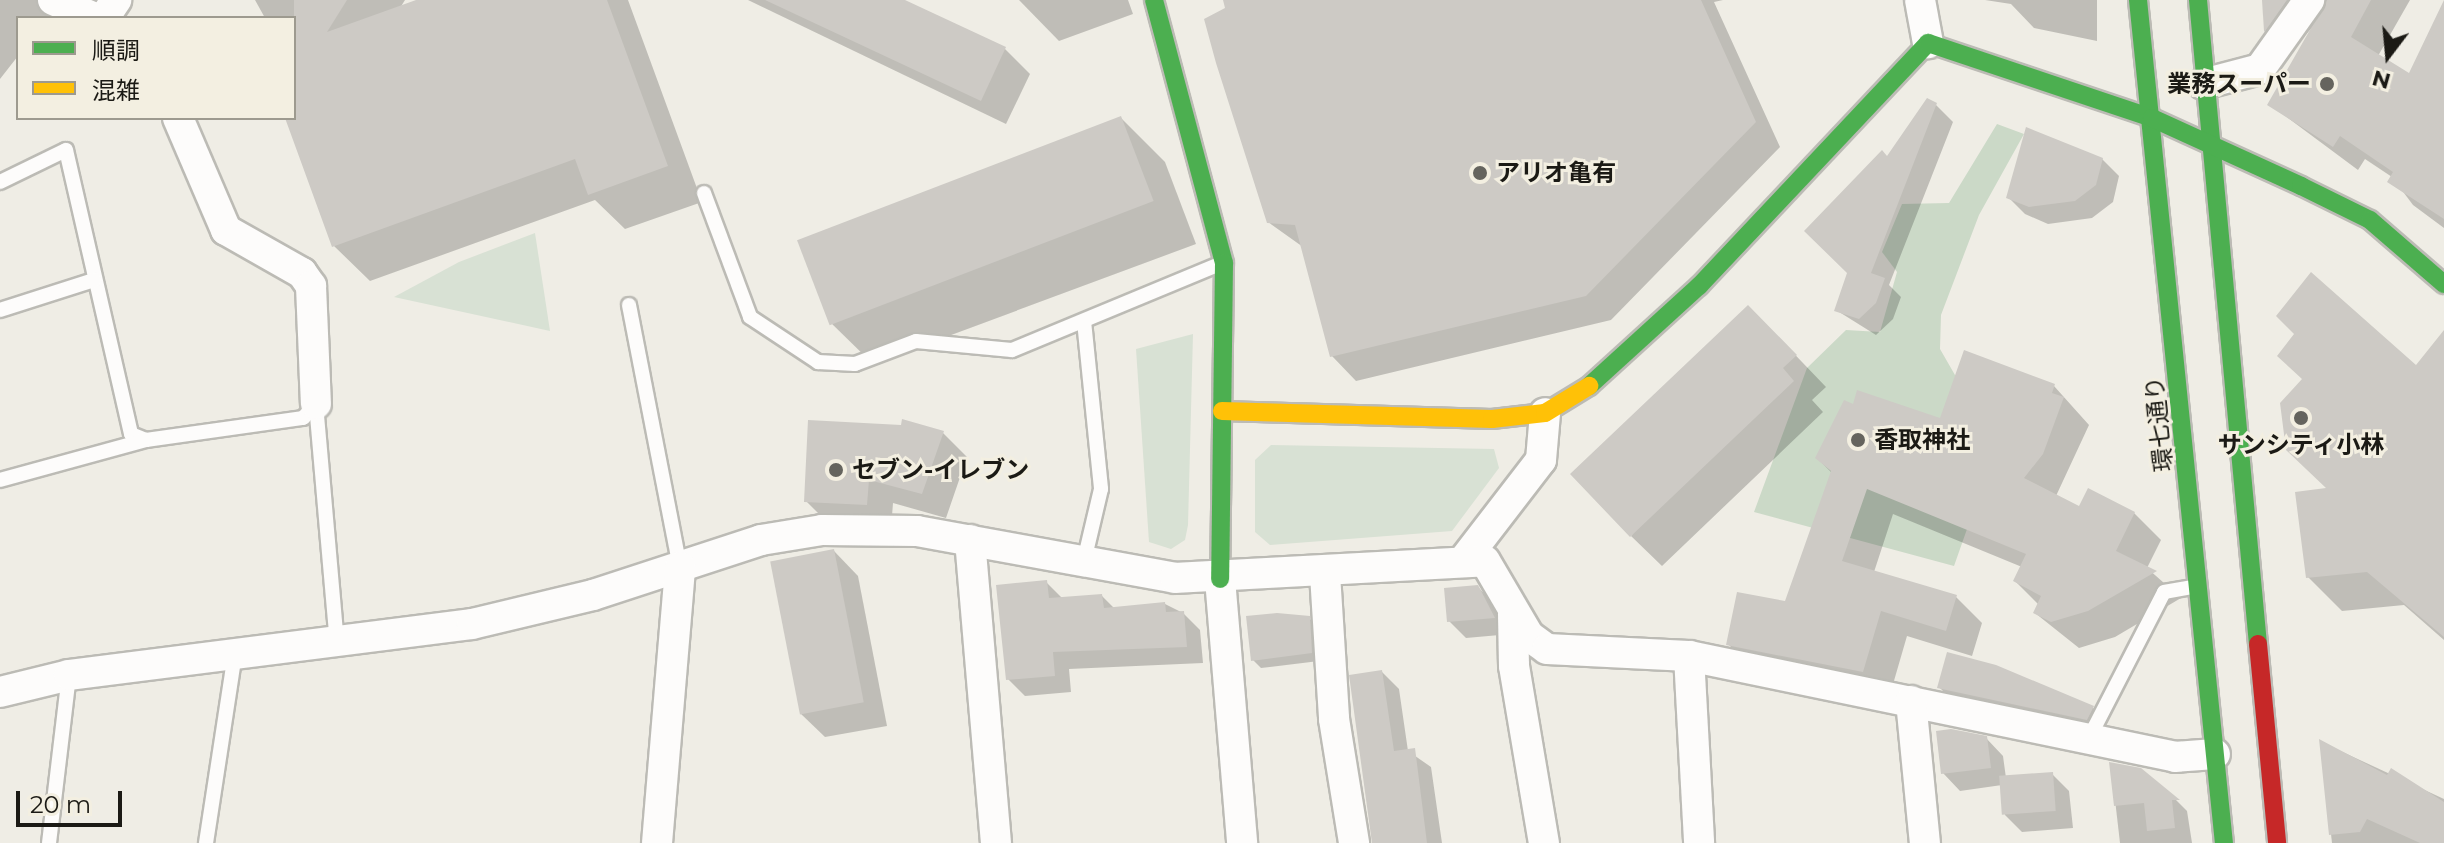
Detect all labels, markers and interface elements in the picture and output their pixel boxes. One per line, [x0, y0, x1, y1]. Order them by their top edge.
legend [16, 16, 296, 120]
north arrow [2348, 16, 2428, 96]
text: 順調 [92, 36, 140, 65]
text: N [2369, 64, 2394, 95]
place label: 業務スーパー [2167, 70, 2311, 98]
marker: 業務スーパー [2318, 75, 2336, 93]
text: 混雑 [92, 76, 140, 105]
place label: アリオ亀有 [1496, 159, 1616, 187]
marker: アリオ亀有 [1471, 164, 1489, 182]
street label: 環七通り [2140, 375, 2178, 473]
marker: サンシティ小林 [2292, 409, 2310, 427]
place label: 香取神社 [1874, 426, 1970, 454]
marker: 香取神社 [1849, 431, 1867, 449]
place label: サンシティ小林 [2217, 431, 2385, 459]
place label: セブン-イレブン [852, 456, 1029, 484]
marker: セブン-イレブン [827, 461, 845, 479]
scale bar [20, 775, 126, 825]
text: 20 m [30, 790, 91, 819]

